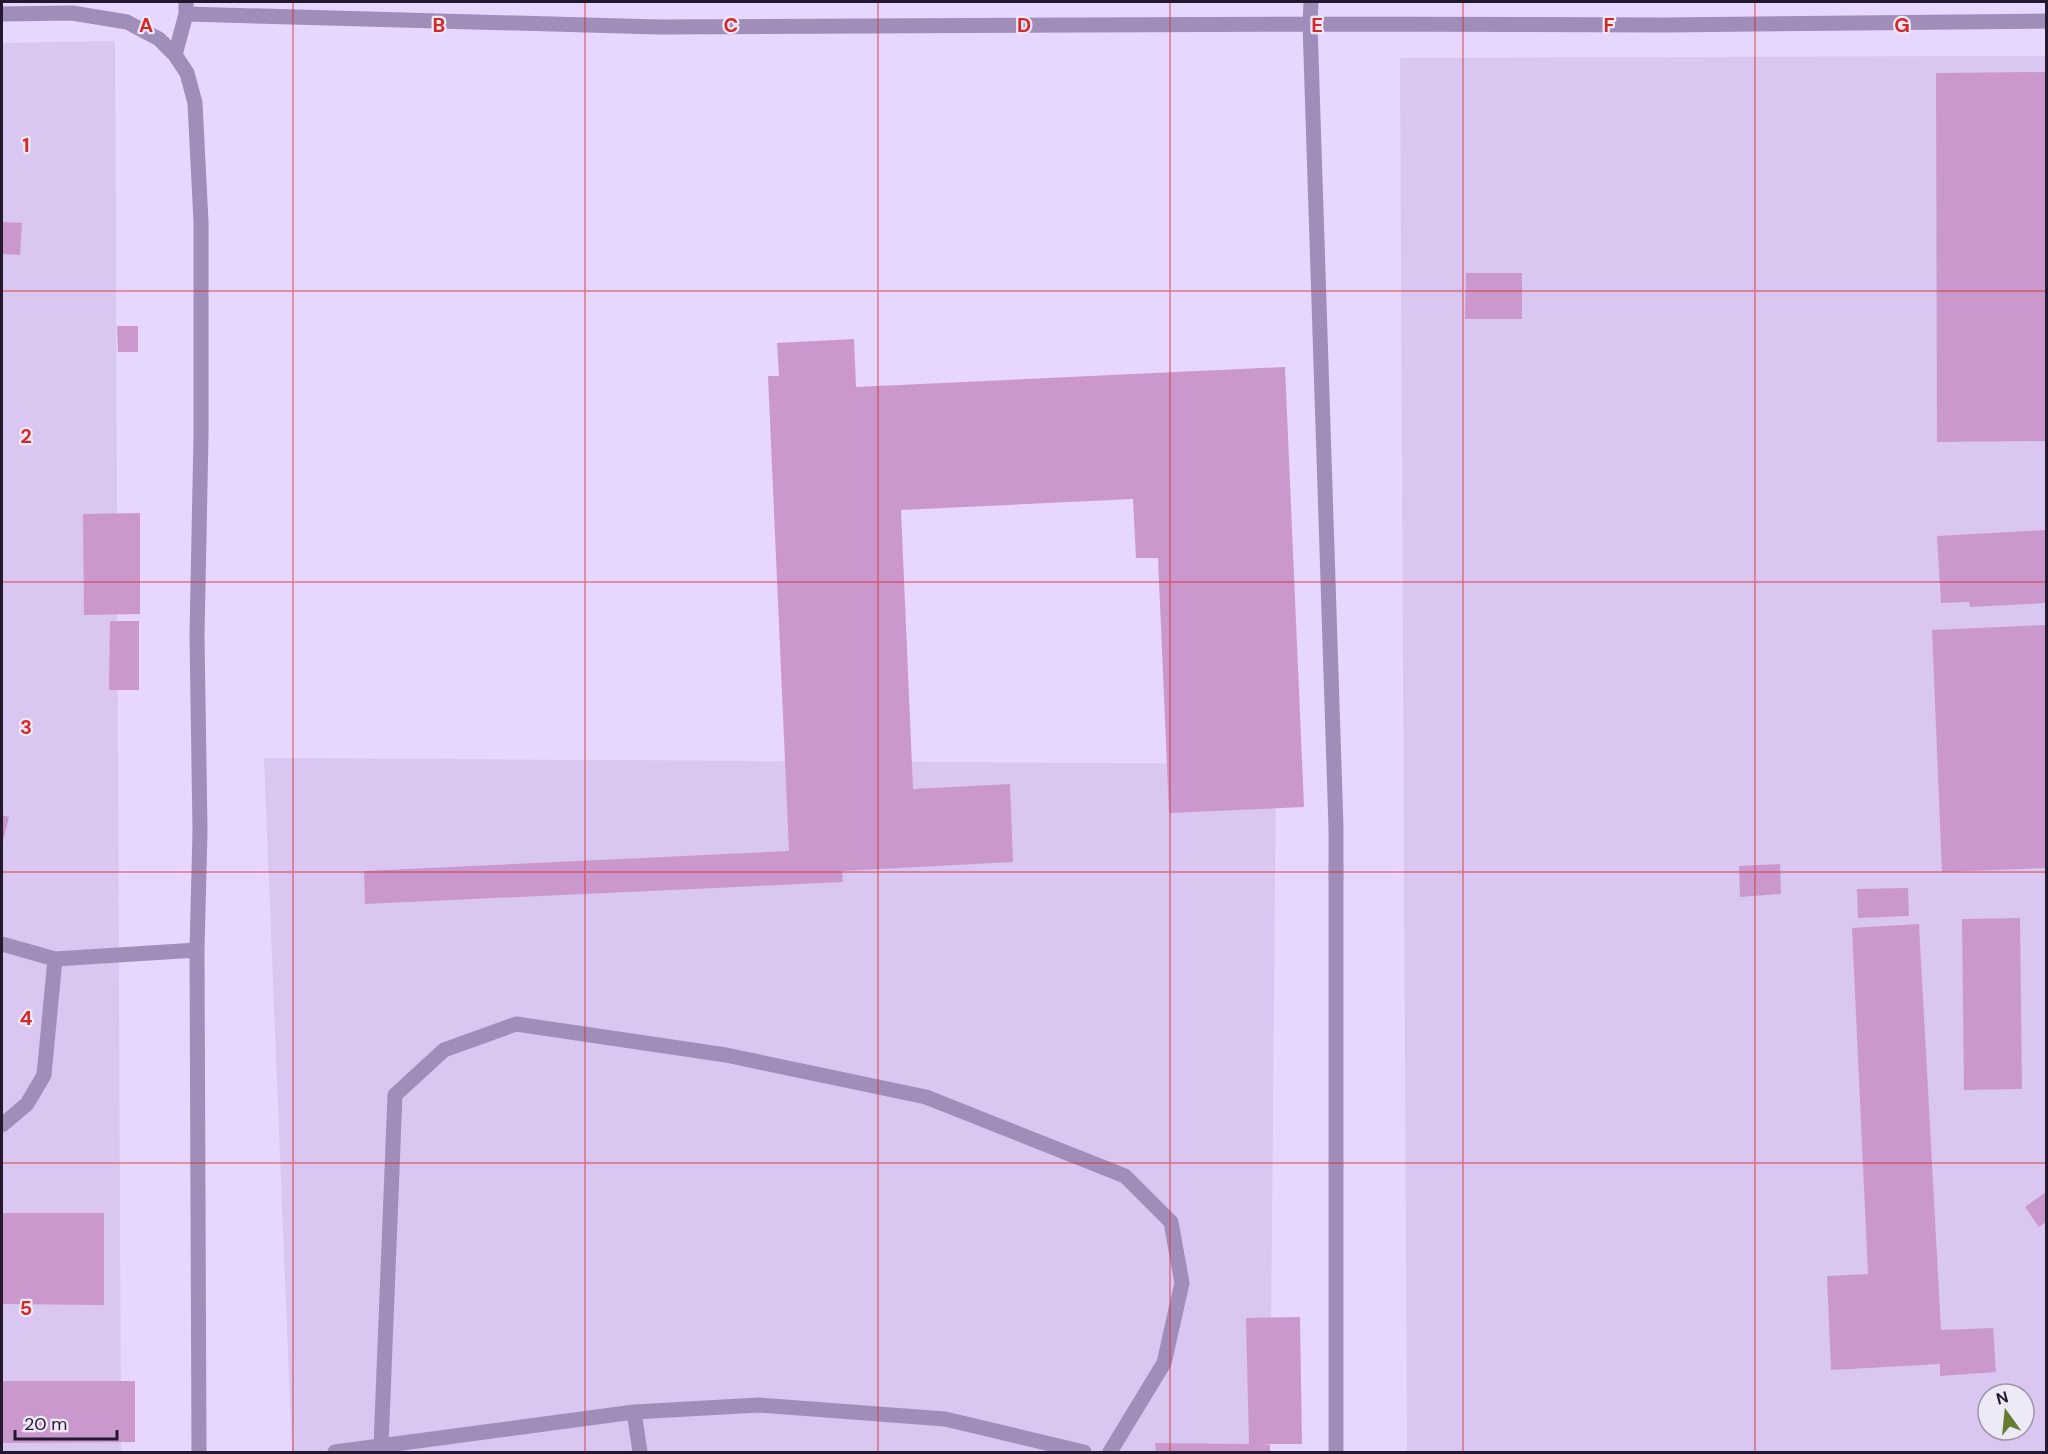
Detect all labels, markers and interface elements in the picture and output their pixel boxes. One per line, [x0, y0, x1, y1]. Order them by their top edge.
text: A [139, 12, 153, 38]
text: B [433, 12, 445, 38]
text: C [724, 12, 738, 38]
text: D [1017, 12, 1031, 38]
text: E [1311, 12, 1323, 38]
text: F [1603, 12, 1615, 38]
text: G [1894, 12, 1910, 38]
text: 1 [22, 132, 30, 158]
text: 2 [20, 423, 32, 449]
text: 3 [20, 714, 32, 740]
text: 4 [20, 1005, 33, 1031]
text: 5 [20, 1295, 32, 1321]
north arrow [1976, 1382, 2036, 1442]
text: N [1994, 1386, 2011, 1410]
scale bar [15, 1403, 117, 1441]
text: 20 m [24, 1412, 67, 1436]

